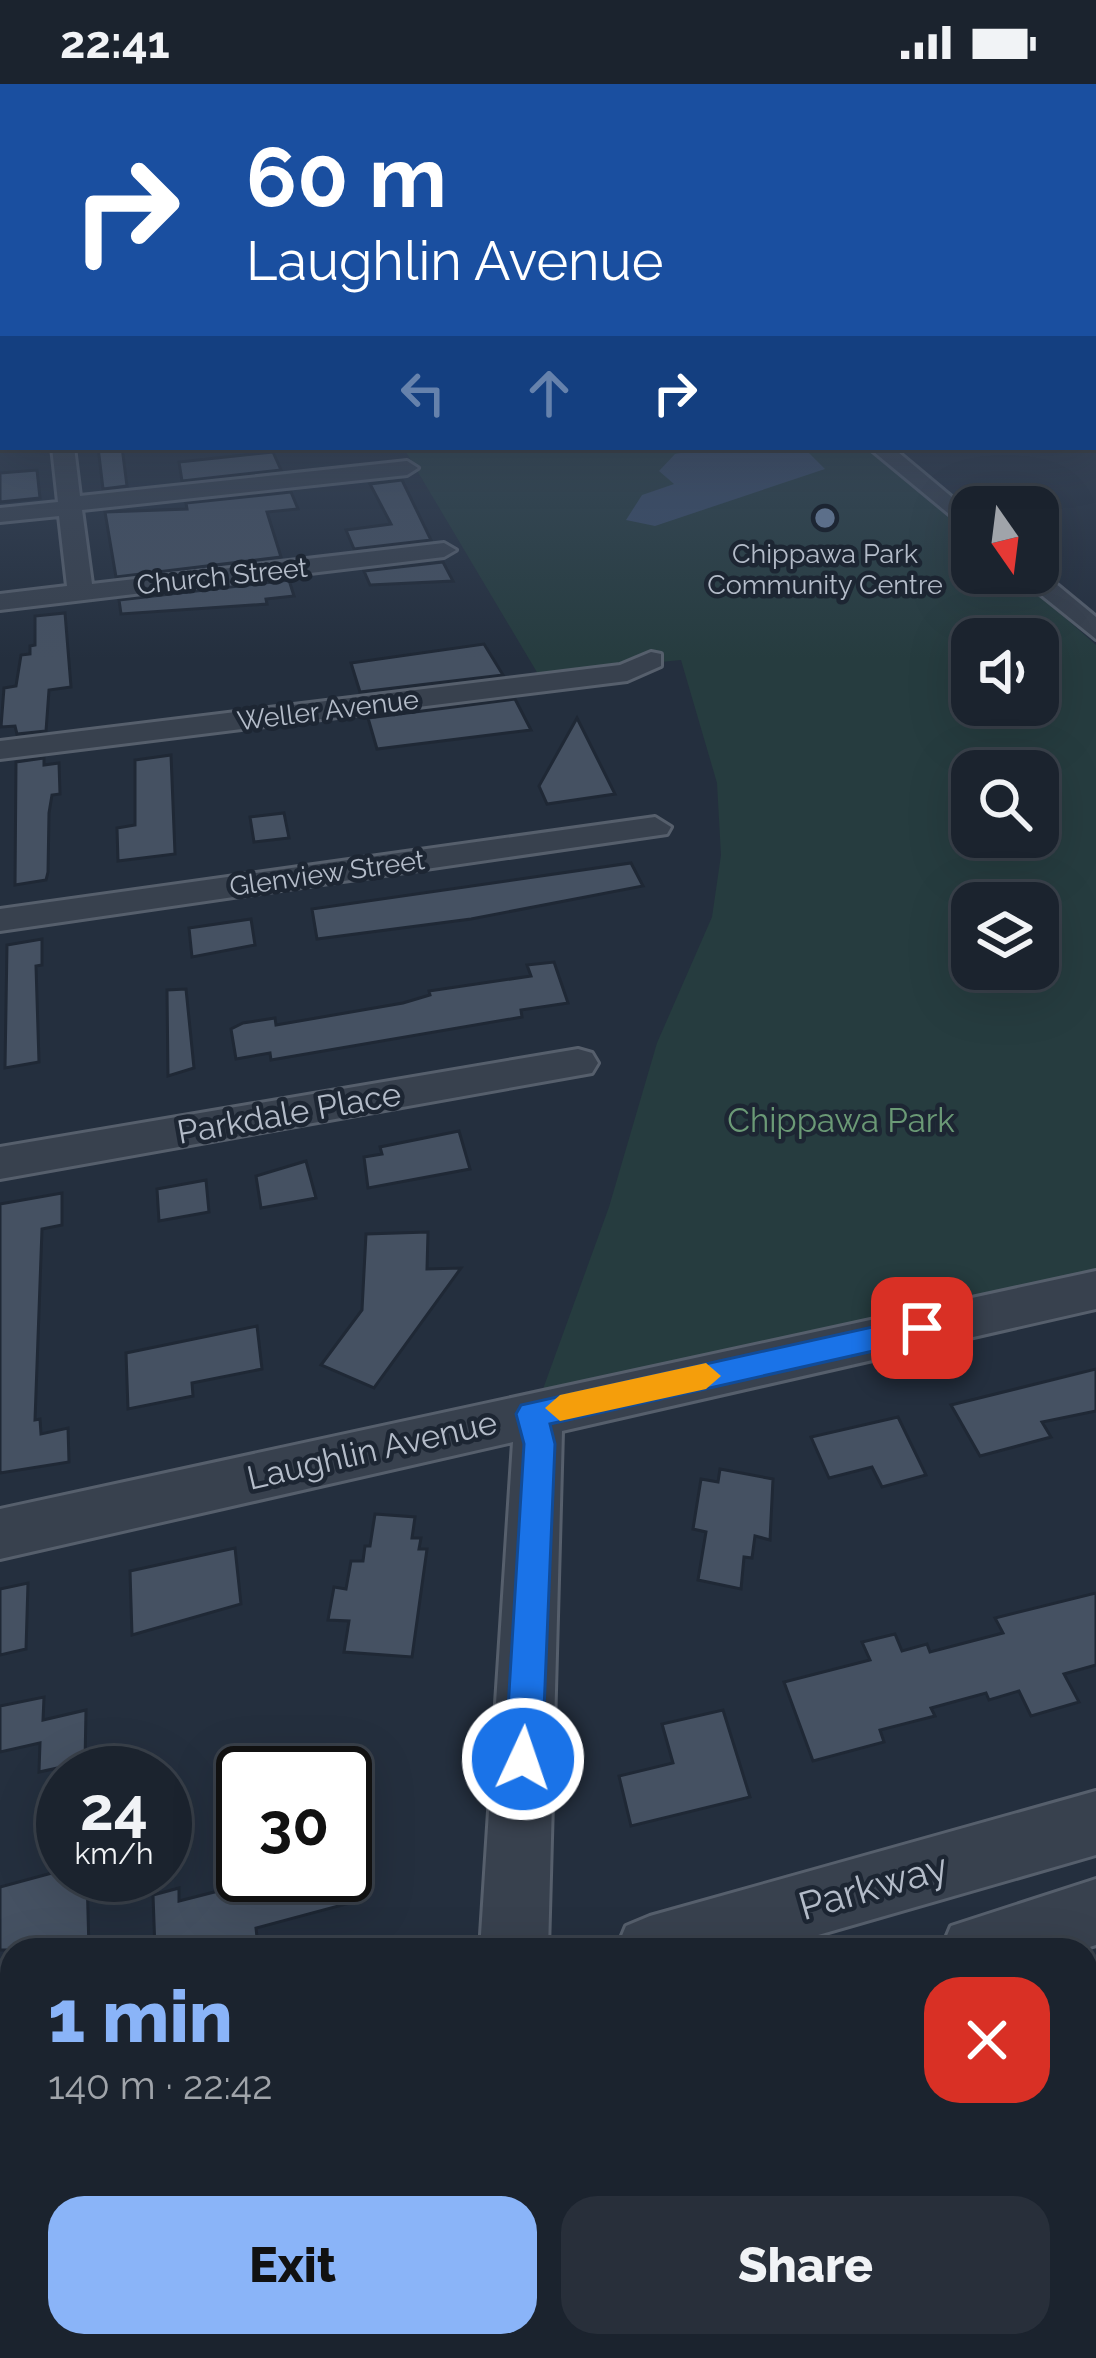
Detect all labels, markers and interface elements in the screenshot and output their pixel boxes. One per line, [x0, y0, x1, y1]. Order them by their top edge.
text: 22:41 [60, 16, 170, 69]
text: 60 m [246, 128, 447, 227]
icon: right [48, 132, 204, 288]
text: Laughlin Avenue [246, 229, 663, 293]
icon: left [390, 360, 456, 426]
icon: ahead [516, 360, 582, 426]
icon: right [642, 360, 708, 426]
north arrow [951, 486, 1059, 594]
map controls [951, 486, 1059, 990]
marker: Chippawa Park Community Centre [812, 505, 838, 531]
place label: Chippawa Park Community Centre [707, 538, 943, 600]
street label: Church Street [135, 552, 309, 600]
button: sound [951, 618, 1059, 726]
street label: Weller Avenue [236, 683, 421, 737]
button: search [951, 750, 1059, 858]
street label: Glenview Street [227, 844, 427, 902]
button: layers [951, 882, 1059, 990]
street label: Parkdale Place [174, 1074, 404, 1152]
park label: Chippawa Park [727, 1101, 955, 1140]
pin [871, 1277, 973, 1379]
icon: arrive [889, 1295, 955, 1361]
street label: Laughlin Avenue [243, 1402, 501, 1498]
position arrow [460, 1696, 586, 1822]
speed limit sign: 30 [216, 1746, 372, 1902]
text: 24 [80, 1774, 148, 1844]
text: km/h [74, 1836, 154, 1871]
street label: Parkway [793, 1843, 953, 1929]
text: 1 min [48, 1974, 233, 2059]
button: close [924, 1977, 1050, 2103]
text: 140 m · 22:42 [48, 2062, 272, 2108]
button: Exit [48, 2196, 537, 2334]
button: Share [561, 2196, 1050, 2334]

